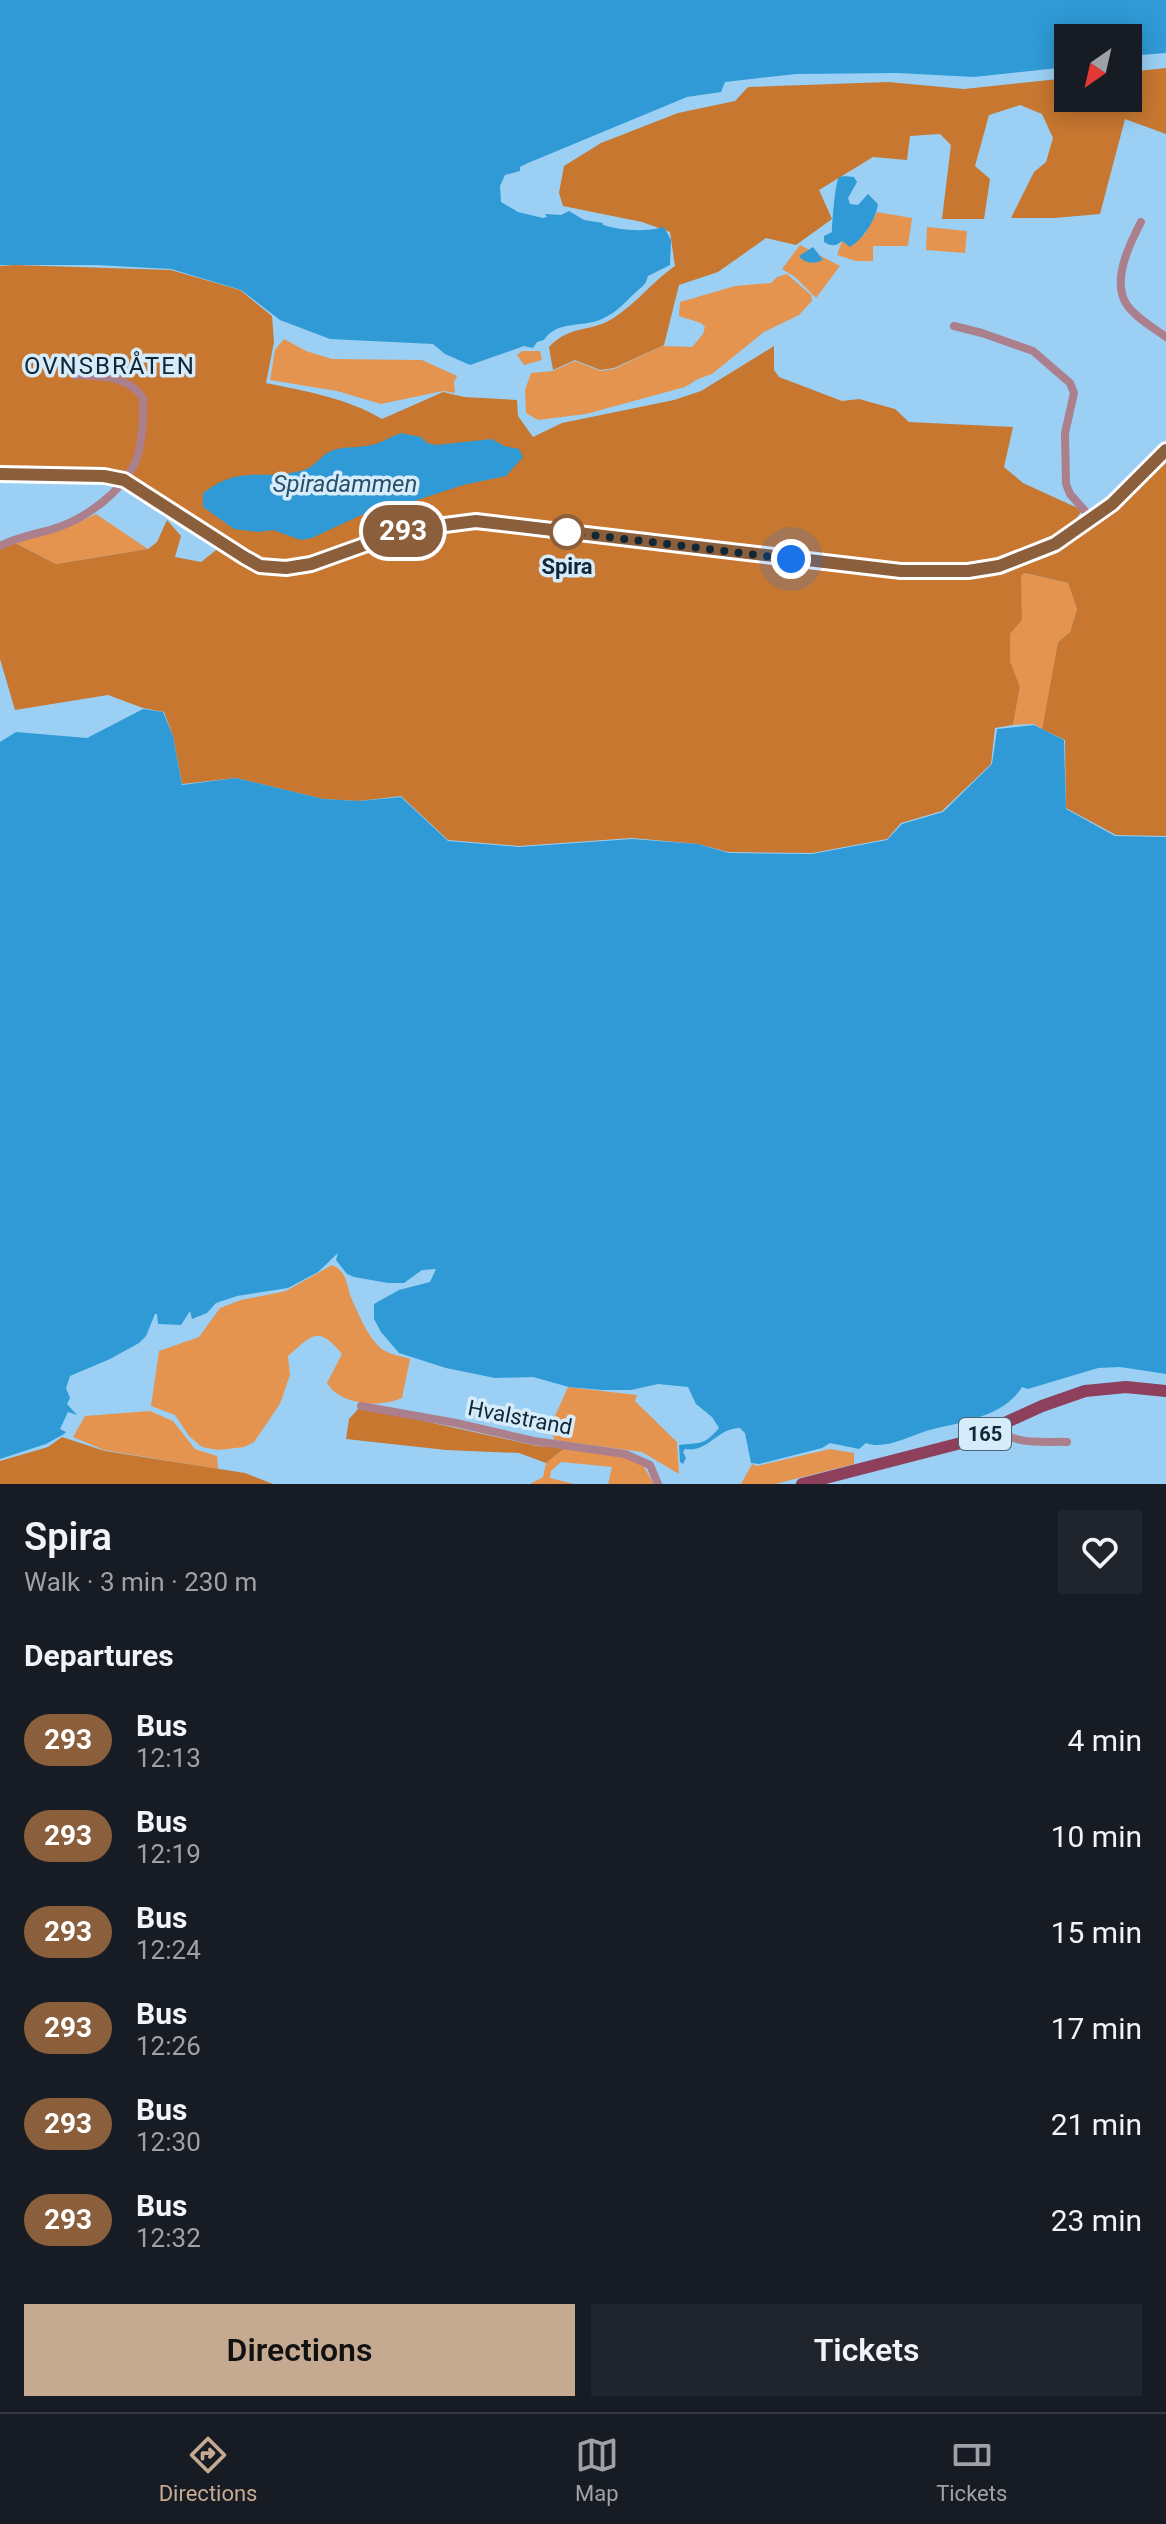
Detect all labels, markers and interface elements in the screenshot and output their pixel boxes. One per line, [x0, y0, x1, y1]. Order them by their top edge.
north arrow [1054, 24, 1142, 112]
map controls [1054, 24, 1142, 112]
district label: OVNSBRÅTEN [24, 351, 196, 380]
water label: Spiradammen [273, 470, 417, 498]
line badge: 293 [357, 505, 449, 557]
text: 293 [379, 514, 427, 547]
marker: Spira [550, 515, 584, 549]
your location [771, 539, 811, 579]
place label: Spira [541, 554, 593, 579]
street label: Hvalstrand [466, 1395, 574, 1440]
road number: 165 [959, 1418, 1011, 1450]
button: heart [1058, 1510, 1142, 1594]
text: Spira [24, 1515, 112, 1559]
text: Walk · 3 min · 230 m [24, 1567, 257, 1597]
text: Departures [24, 1638, 174, 1673]
text: Bus [136, 1708, 187, 1743]
text: 293 [44, 1723, 92, 1756]
text: 4 min [1068, 1723, 1142, 1758]
text: 12:13 [136, 1743, 201, 1773]
text: Bus [136, 1804, 187, 1839]
text: 293 [44, 1819, 92, 1852]
text: 10 min [1051, 1819, 1142, 1854]
text: 12:19 [136, 1839, 201, 1869]
text: Bus [136, 1900, 187, 1935]
text: 293 [44, 1915, 92, 1948]
text: 15 min [1051, 1915, 1142, 1950]
text: 12:24 [136, 1935, 201, 1965]
text: Bus [136, 1996, 187, 2031]
text: 293 [44, 2011, 92, 2044]
text: 17 min [1051, 2011, 1142, 2046]
text: 12:26 [136, 2031, 201, 2061]
text: Bus [136, 2092, 187, 2127]
text: 293 [44, 2107, 92, 2140]
text: 21 min [1051, 2107, 1142, 2142]
text: 12:30 [136, 2127, 201, 2157]
text: Bus [136, 2188, 187, 2223]
text: 293 [44, 2203, 92, 2236]
text: 23 min [1051, 2203, 1142, 2238]
text: 12:32 [136, 2223, 201, 2253]
button: Directions [24, 2304, 575, 2396]
button: Tickets [591, 2304, 1142, 2396]
tab: Directions [159, 2433, 257, 2506]
tab: Map [575, 2433, 619, 2506]
tab: Tickets [936, 2433, 1007, 2506]

